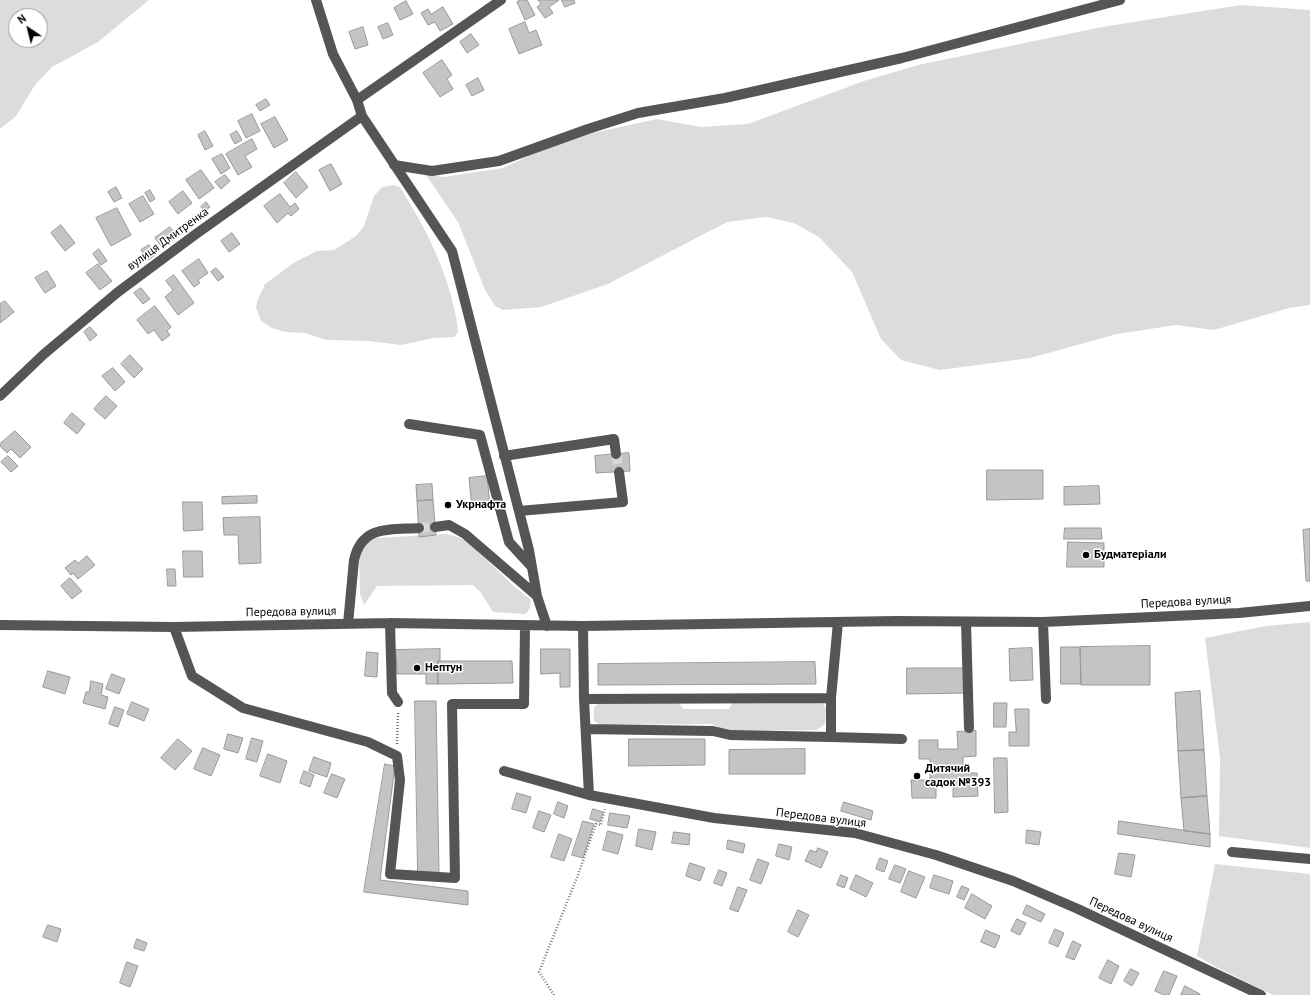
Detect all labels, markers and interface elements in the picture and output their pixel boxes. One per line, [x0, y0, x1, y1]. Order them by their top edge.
north arrow [8, 8, 48, 48]
text: N [15, 11, 29, 27]
street label: вулиця Дмитренка [124, 205, 212, 273]
place label: Укрнафта [456, 498, 506, 512]
marker: Укрнафта [443, 500, 453, 510]
place label: Будматеріали [1094, 548, 1166, 562]
marker: Будматеріали [1081, 550, 1091, 560]
street label: Передова вулиця [1140, 592, 1232, 612]
street label: Передова вулиця [246, 604, 336, 620]
place label: Нептун [425, 661, 462, 675]
marker: Нептун [412, 663, 422, 673]
place label: Дитячий садок №393 [925, 762, 991, 790]
marker: Дитячий садок №393 [912, 771, 922, 781]
street label: Передова вулиця [775, 805, 867, 831]
street label: Передова вулиця [1087, 894, 1175, 946]

